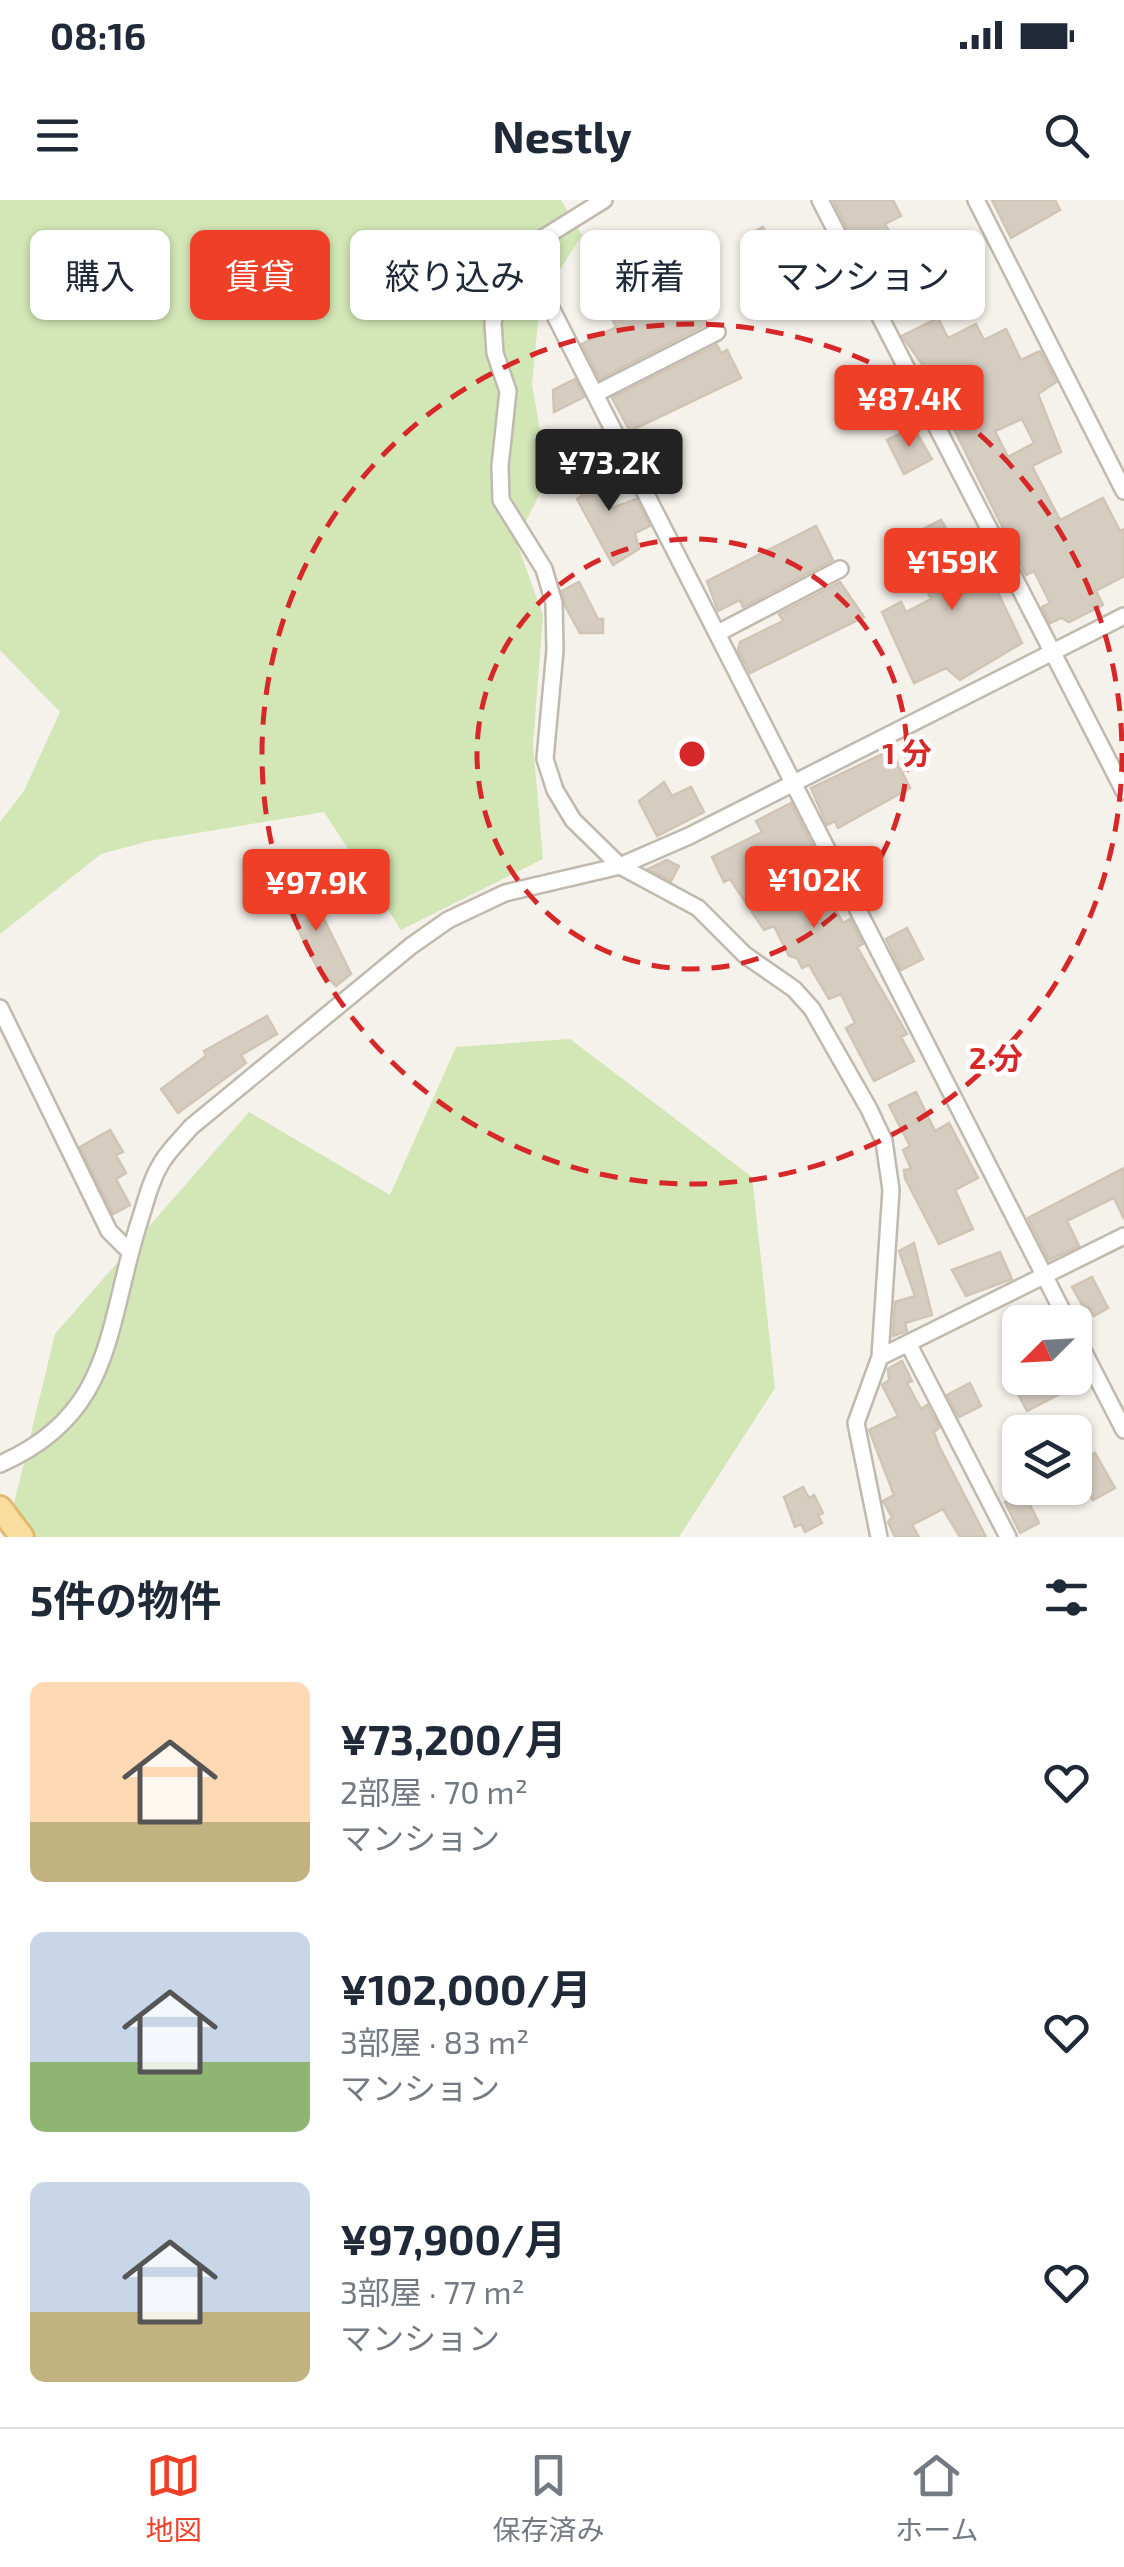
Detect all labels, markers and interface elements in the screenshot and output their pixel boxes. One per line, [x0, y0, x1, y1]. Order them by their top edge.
text: 08:16 [50, 12, 146, 58]
icon: menu [30, 108, 85, 163]
text: Nestly [492, 108, 632, 162]
icon: search [1039, 108, 1094, 163]
chip: 購入 [30, 230, 170, 320]
chip: 賃貸 [190, 230, 330, 320]
chip: 絞り込み [350, 230, 560, 320]
chip: 新着 [580, 230, 720, 320]
chip: マンション [740, 230, 985, 320]
pin: ¥87.4K [828, 365, 990, 450]
text: ¥87.4K [856, 378, 962, 416]
pin: ¥73.2K [528, 429, 690, 514]
text: ¥73.2K [558, 442, 660, 480]
pin: ¥159K [882, 528, 1022, 613]
text: ¥159K [906, 541, 998, 579]
text: 1 分 [882, 734, 932, 770]
centre of rings [674, 736, 710, 772]
pin: ¥102K [744, 846, 884, 931]
pin: ¥97.9K [235, 849, 397, 934]
text: ¥102K [767, 859, 861, 897]
text: ¥97.9K [265, 862, 367, 900]
text: 2 分 [969, 1039, 1023, 1075]
north arrow [1002, 1305, 1092, 1395]
map controls [1002, 1305, 1092, 1505]
button: layers [1002, 1415, 1092, 1505]
icon: filters [1039, 1570, 1094, 1625]
text: 5件の物件 [30, 1574, 221, 1624]
text: ¥73,200/月 [340, 1713, 567, 1763]
icon: home [110, 1722, 230, 1842]
icon: heart [1039, 1755, 1094, 1810]
text: 2部屋 · 70 m² [340, 1772, 528, 1810]
text: マンション [340, 1818, 500, 1856]
text: ¥102,000/月 [340, 1963, 592, 2013]
icon: home [110, 1972, 230, 2092]
icon: heart [1039, 2005, 1094, 2060]
text: 3部屋 · 83 m² [340, 2022, 529, 2060]
text: マンション [340, 2068, 500, 2106]
text: ¥97,900/月 [340, 2213, 566, 2263]
icon: home [110, 2222, 230, 2342]
icon: heart [1039, 2255, 1094, 2310]
text: 3部屋 · 77 m² [340, 2272, 525, 2310]
text: マンション [340, 2318, 500, 2356]
tab: 地図 [145, 2448, 201, 2548]
tab: 保存済み [492, 2448, 604, 2548]
tab: ホーム [895, 2448, 979, 2548]

